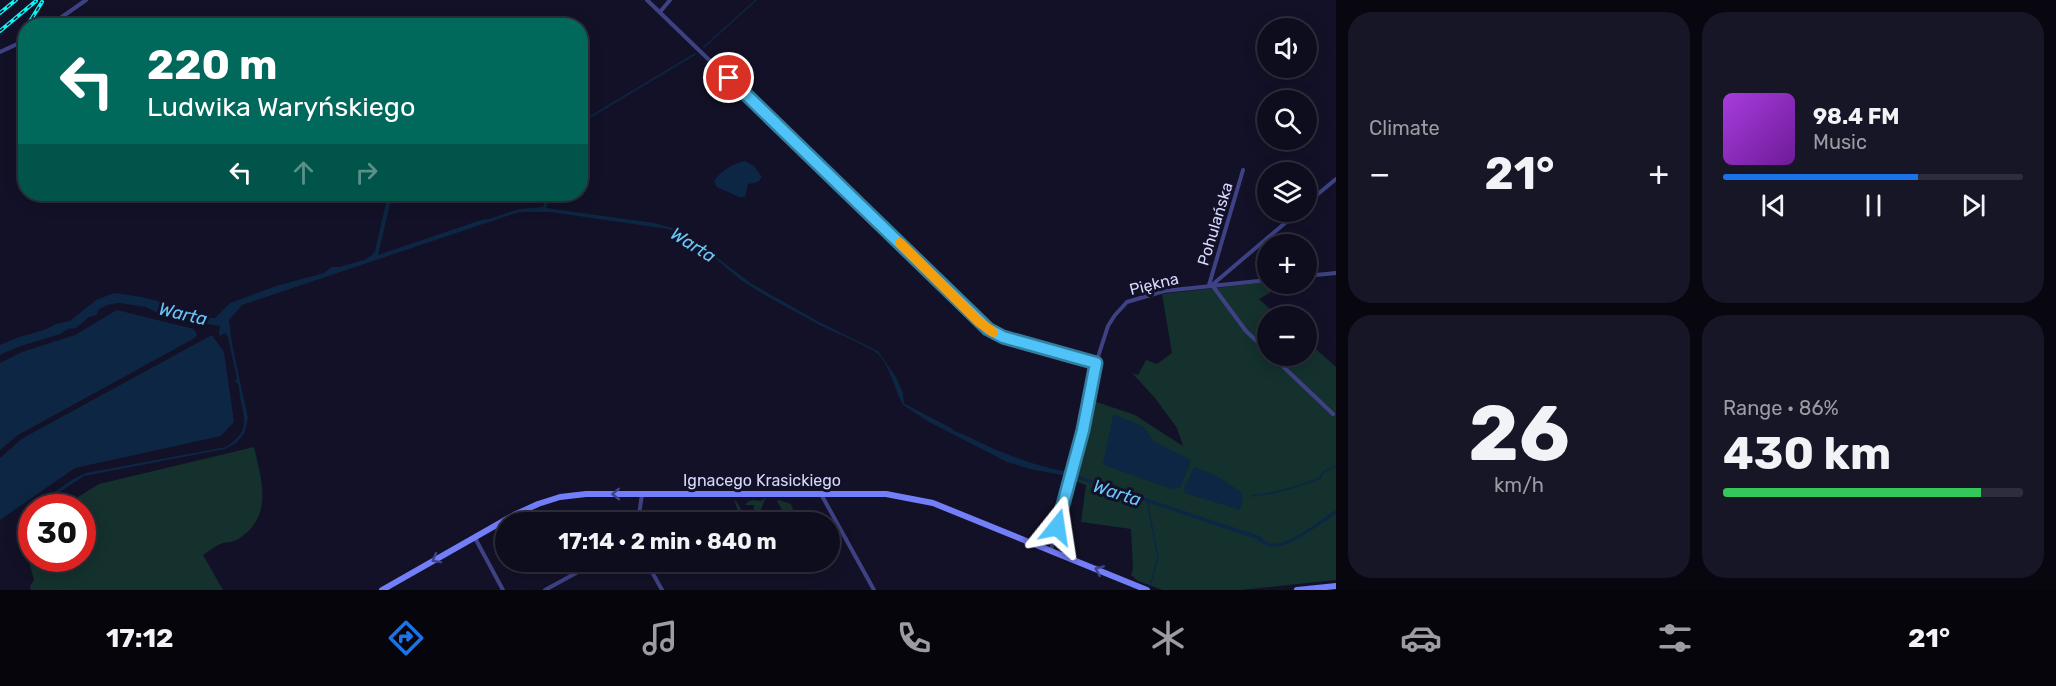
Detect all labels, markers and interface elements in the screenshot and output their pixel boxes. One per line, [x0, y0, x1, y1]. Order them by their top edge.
map controls [1257, 18, 1317, 366]
button: sound [1257, 18, 1317, 78]
text: 220 m [147, 40, 278, 90]
icon: left [48, 42, 126, 120]
pin [703, 52, 754, 103]
icon: arrive [712, 61, 745, 94]
button: search [1257, 90, 1317, 150]
text: Ludwika Waryńskiego [147, 91, 415, 123]
text: 98.4 FM [1813, 103, 1900, 130]
text: Climate [1369, 116, 1440, 140]
text: Music [1813, 130, 1867, 154]
text: 21° [1484, 147, 1555, 200]
text: − [1369, 154, 1390, 193]
text: + [1648, 154, 1669, 193]
icon: left [224, 156, 257, 189]
icon: ahead [287, 156, 320, 189]
icon: right [350, 156, 383, 189]
button: layers [1257, 162, 1317, 222]
street label: Pohulańska [1193, 180, 1237, 268]
icon: previous [1757, 189, 1790, 222]
icon: pause [1857, 189, 1890, 222]
icon: next [1957, 189, 1990, 222]
water label: Warta [666, 223, 720, 268]
button: + [1257, 234, 1317, 294]
street label: Piękna [1127, 269, 1181, 300]
water label: Warta [157, 298, 210, 330]
button: − [1257, 306, 1317, 366]
text: 26 [1468, 387, 1570, 480]
text: Range · 86% [1723, 396, 1839, 420]
text: 430 km [1723, 427, 1891, 480]
street label: Ignacego Krasickiego [683, 471, 841, 490]
text: km/h [1494, 473, 1544, 497]
water label: Warta [1090, 475, 1144, 511]
one-way arrow [611, 488, 620, 500]
speed limit sign: 30 [18, 494, 96, 572]
position arrow [1025, 495, 1089, 559]
text: 17:14 · 2 min · 840 m [558, 528, 777, 555]
one-way arrow [432, 552, 442, 563]
one-way arrow [1094, 565, 1105, 577]
icon: directions [385, 617, 427, 659]
icon: music [639, 617, 681, 659]
icon: phone [893, 617, 935, 659]
icon: climate [1147, 617, 1189, 659]
icon: car [1400, 617, 1442, 659]
icon: filters [1654, 617, 1696, 659]
text: 17:12 [106, 622, 174, 654]
text: 21° [1908, 622, 1950, 654]

